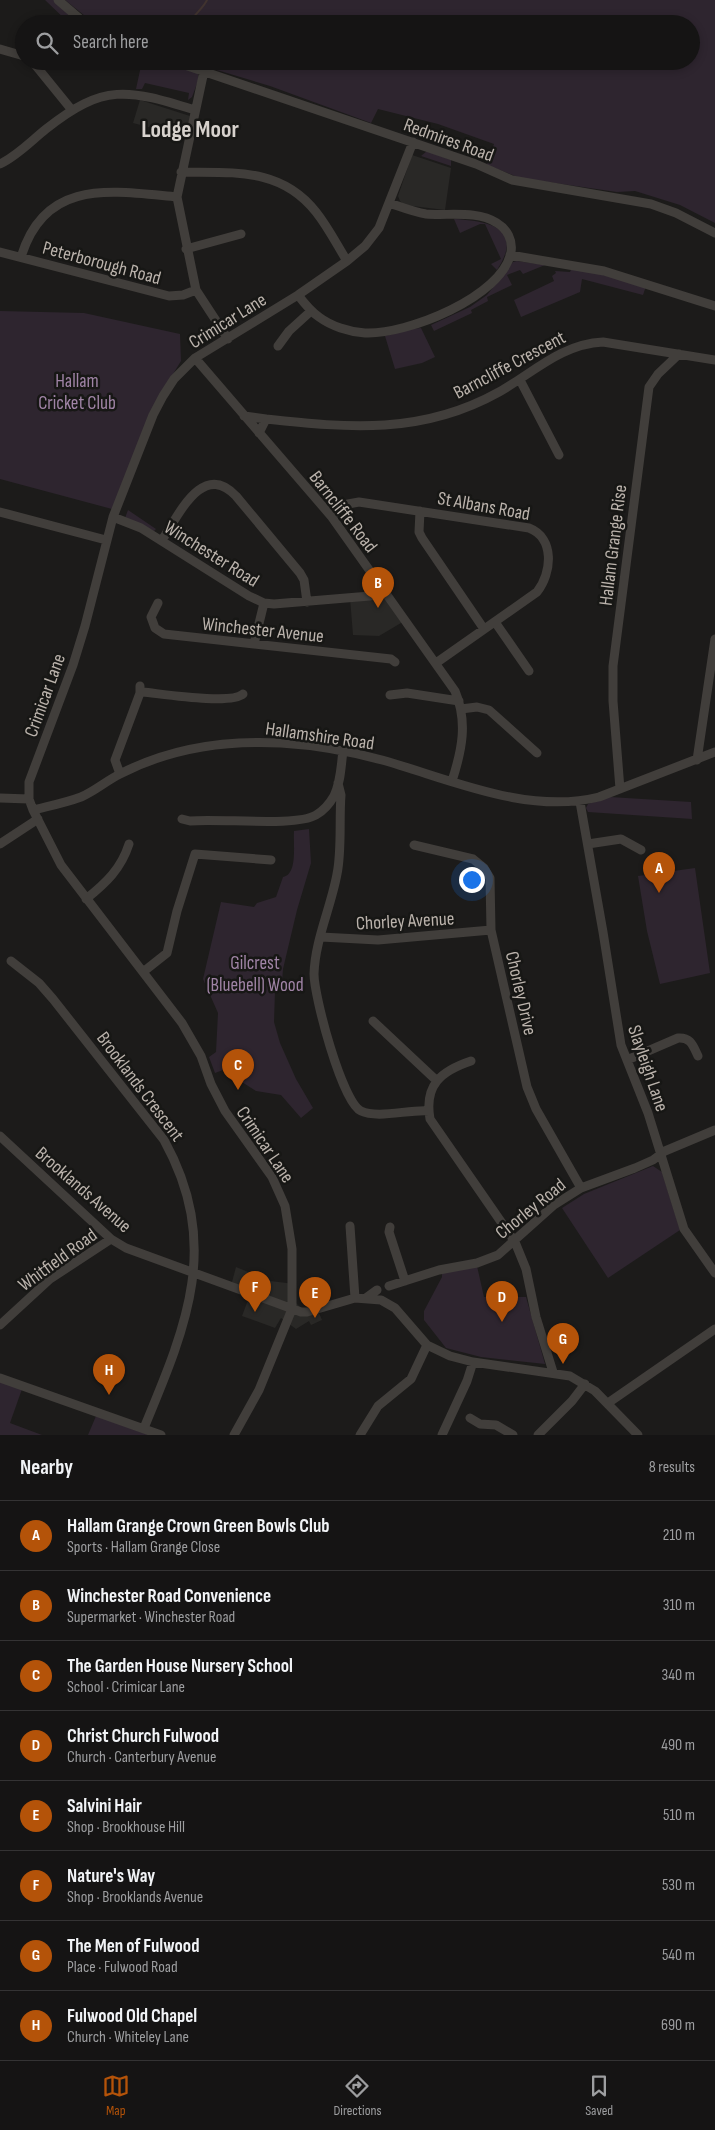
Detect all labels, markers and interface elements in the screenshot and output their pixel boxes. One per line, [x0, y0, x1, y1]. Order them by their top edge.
search box [15, 15, 700, 70]
icon: search [33, 29, 61, 57]
text: Search here [73, 31, 149, 54]
street label: Redmires Road [400, 114, 497, 167]
district label: Lodge Moor [141, 115, 239, 144]
street label: Peterborough Road [40, 237, 163, 290]
street label: Crimicar Lane [185, 288, 271, 354]
street label: Barncliffe Crescent [450, 326, 570, 404]
park label: Hallam Cricket Club [38, 370, 116, 415]
street label: Barncliffe Road [304, 467, 382, 557]
street label: Hallam Grange Rise [595, 483, 632, 607]
street label: St Albans Road [436, 487, 532, 526]
street label: Winchester Road [159, 516, 263, 593]
pin: B [362, 567, 394, 608]
street label: Winchester Avenue [201, 613, 325, 648]
street label: Crimicar Lane [20, 651, 71, 740]
street label: Hallamshire Road [264, 717, 376, 755]
pin: A [643, 852, 675, 893]
your location [459, 867, 485, 893]
street label: Chorley Avenue [355, 907, 455, 936]
street label: Chorley Drive [500, 949, 541, 1037]
park label: Gilcrest (Bluebell) Wood [206, 952, 304, 997]
street label: Slayleigh Lane [622, 1022, 673, 1115]
street label: Brooklands Crescent [91, 1028, 189, 1146]
pin: C [222, 1049, 254, 1090]
street label: Crimicar Lane [231, 1102, 299, 1187]
street label: Brooklands Avenue [30, 1142, 136, 1238]
street label: Chorley Road [491, 1174, 571, 1244]
street label: Whitfield Road [14, 1224, 102, 1297]
pin: F [239, 1271, 271, 1312]
pin: E [299, 1277, 331, 1318]
pin: D [486, 1281, 518, 1322]
pin: G [547, 1323, 579, 1364]
pin: H [93, 1354, 125, 1395]
text: Nearby [20, 1455, 73, 1480]
text: 8 results [649, 1458, 695, 1477]
text: Hallam Grange Crown Green Bowls Club [67, 1515, 329, 1538]
text: A [32, 1526, 40, 1545]
text: 210 m [663, 1526, 695, 1545]
text: Sports · Hallam Grange Close [67, 1538, 220, 1557]
text: Winchester Road Convenience [67, 1585, 271, 1608]
text: B [32, 1596, 40, 1615]
text: 310 m [663, 1596, 695, 1615]
text: Supermarket · Winchester Road [67, 1608, 235, 1627]
text: The Garden House Nursery School [67, 1655, 293, 1678]
text: C [32, 1666, 40, 1685]
text: 340 m [662, 1666, 695, 1685]
text: School · Crimicar Lane [67, 1678, 185, 1697]
text: Christ Church Fulwood [67, 1725, 219, 1748]
text: D [32, 1736, 40, 1755]
text: 490 m [661, 1736, 695, 1755]
text: Church · Canterbury Avenue [67, 1748, 216, 1767]
text: Salvini Hair [67, 1795, 142, 1818]
text: E [33, 1806, 39, 1825]
text: 510 m [663, 1806, 695, 1825]
text: Shop · Brookhouse Hill [67, 1818, 185, 1837]
text: Nature's Way [67, 1865, 155, 1888]
text: F [33, 1876, 39, 1895]
text: 530 m [662, 1876, 695, 1895]
text: Shop · Brooklands Avenue [67, 1888, 203, 1907]
text: The Men of Fulwood [67, 1935, 199, 1958]
text: G [32, 1946, 40, 1965]
text: 540 m [662, 1946, 695, 1965]
text: Place · Fulwood Road [67, 1958, 178, 1977]
text: Fulwood Old Chapel [67, 2005, 197, 2028]
text: H [32, 2016, 40, 2035]
text: 690 m [661, 2016, 695, 2035]
text: Church · Whiteley Lane [67, 2028, 189, 2047]
tab: Map [102, 2072, 130, 2119]
tab: Directions [333, 2072, 382, 2119]
tab: Saved [585, 2072, 613, 2119]

